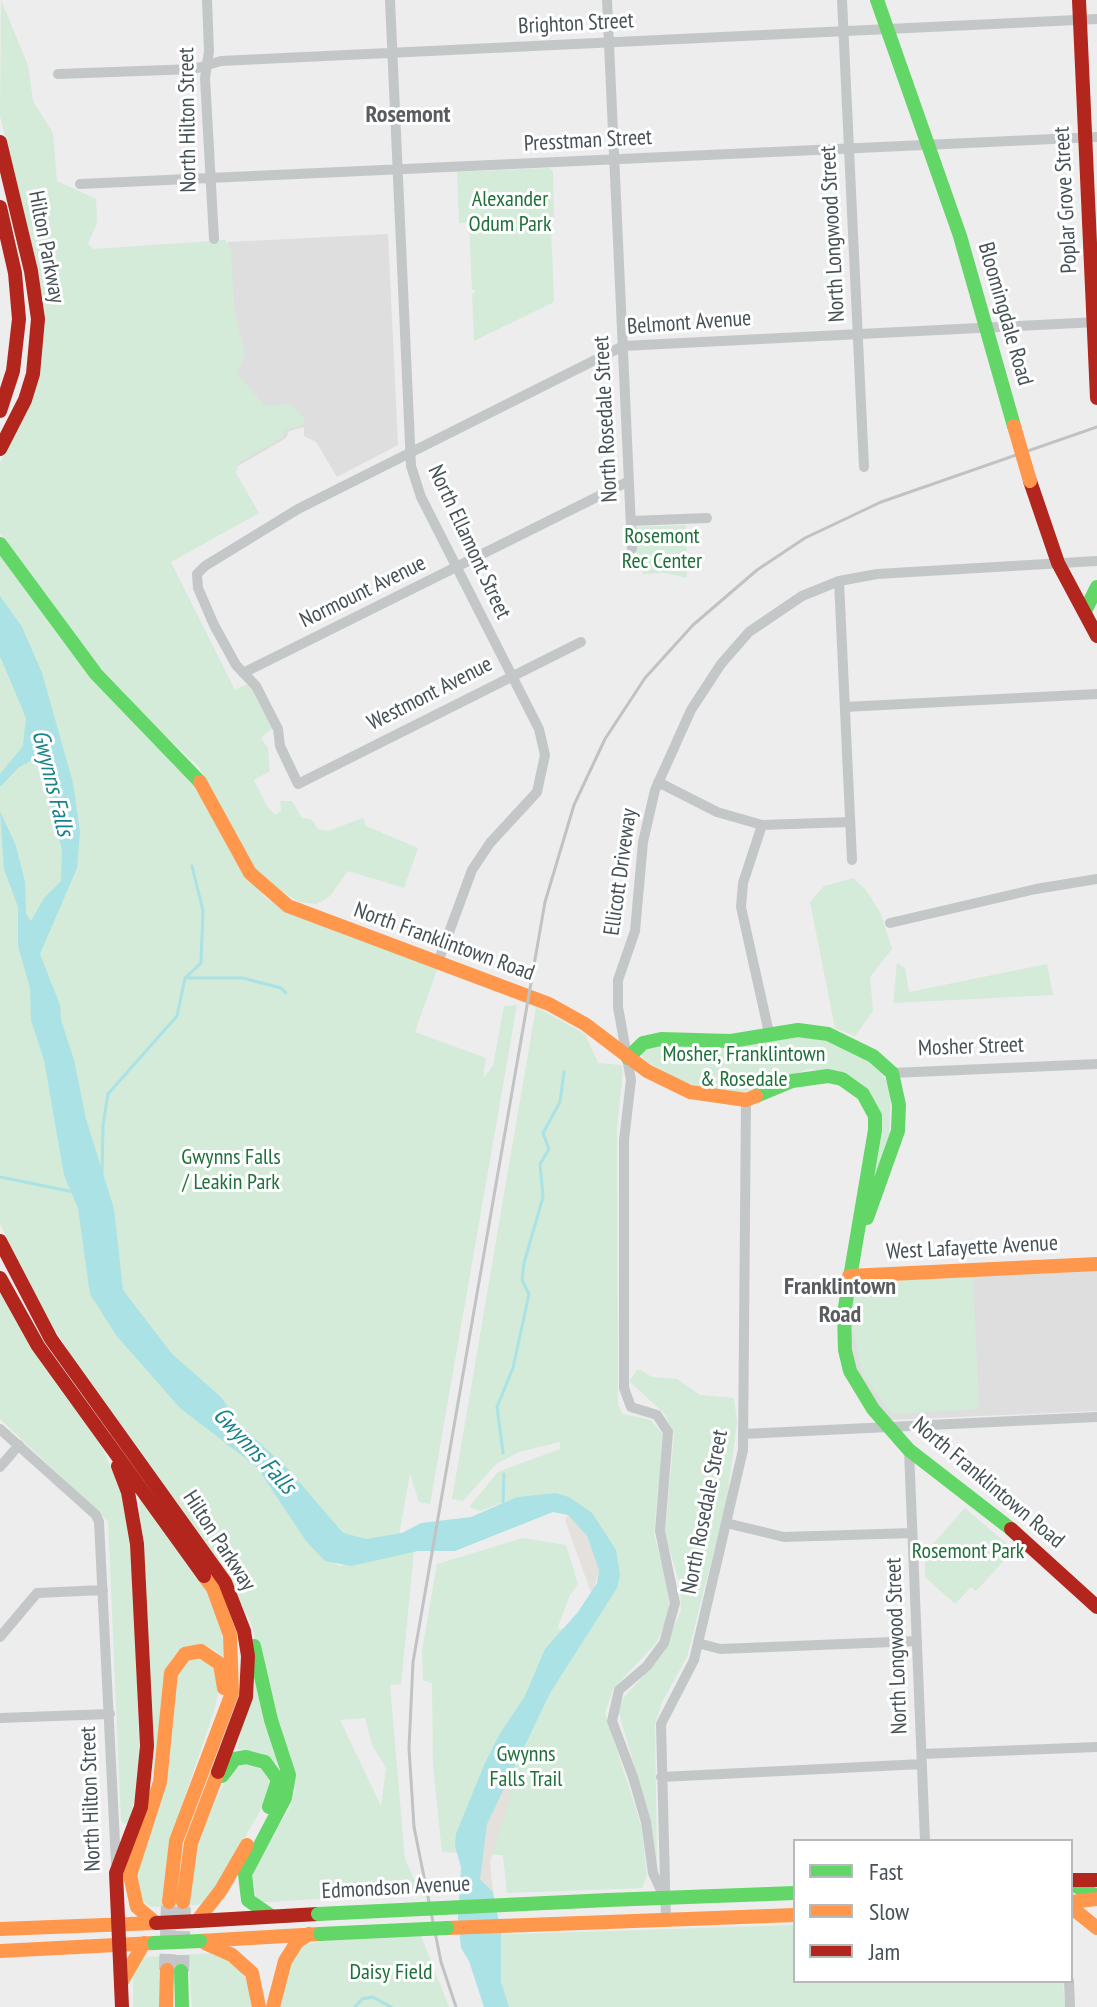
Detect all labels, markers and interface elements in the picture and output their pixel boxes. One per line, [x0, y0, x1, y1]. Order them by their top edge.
street label: Brighton Street [518, 8, 634, 40]
street label: North Hilton Street [174, 47, 202, 193]
district label: Rosemont [366, 101, 450, 129]
street label: Presstman Street [523, 124, 653, 158]
street label: Poplar Grove Street [1049, 126, 1083, 274]
street label: North Longwood Street [815, 145, 851, 323]
park label: Alexander Odum Park [469, 187, 551, 238]
street label: Hilton Parkway [22, 188, 70, 306]
street label: Bloomingdale Road [972, 239, 1038, 389]
street label: Belmont Avenue [626, 305, 752, 341]
street label: North Rosedale Street [588, 335, 624, 503]
street label: North Ellamont Street [422, 461, 516, 623]
park label: Rosemont Rec Center [622, 524, 702, 576]
street label: Normount Avenue [296, 550, 430, 634]
street label: Westmont Avenue [363, 651, 497, 737]
water label: Gwynns Falls [25, 727, 79, 839]
street label: Ellicott Driveway [599, 807, 643, 937]
street label: North Franklintown Road [350, 897, 538, 987]
street label: Mosher Street [918, 1032, 1024, 1062]
park label: Mosher, Franklintown & Rosedale [663, 1042, 825, 1094]
park label: Gwynns Falls / Leakin Park [181, 1145, 281, 1196]
street label: West Lafayette Avenue [885, 1230, 1059, 1266]
district label: Franklintown Road [784, 1273, 896, 1329]
water label: Gwynns Falls [207, 1402, 301, 1500]
street label: North Franklintown Road [907, 1412, 1069, 1554]
street label: North Rosedale Street [676, 1428, 734, 1596]
street label: Hilton Parkway [177, 1486, 261, 1596]
park label: Rosemont Park [912, 1539, 1024, 1565]
street label: North Longwood Street [881, 1557, 913, 1735]
street label: North Hilton Street [75, 1726, 107, 1872]
park label: Gwynns Falls Trail [490, 1742, 562, 1794]
legend [793, 1839, 1073, 1983]
text: Fast [869, 1856, 903, 1887]
street label: Edmondson Avenue [321, 1871, 471, 1905]
text: Slow [869, 1896, 909, 1927]
text: Jam [869, 1936, 900, 1967]
park label: Daisy Field [349, 1960, 433, 1986]

